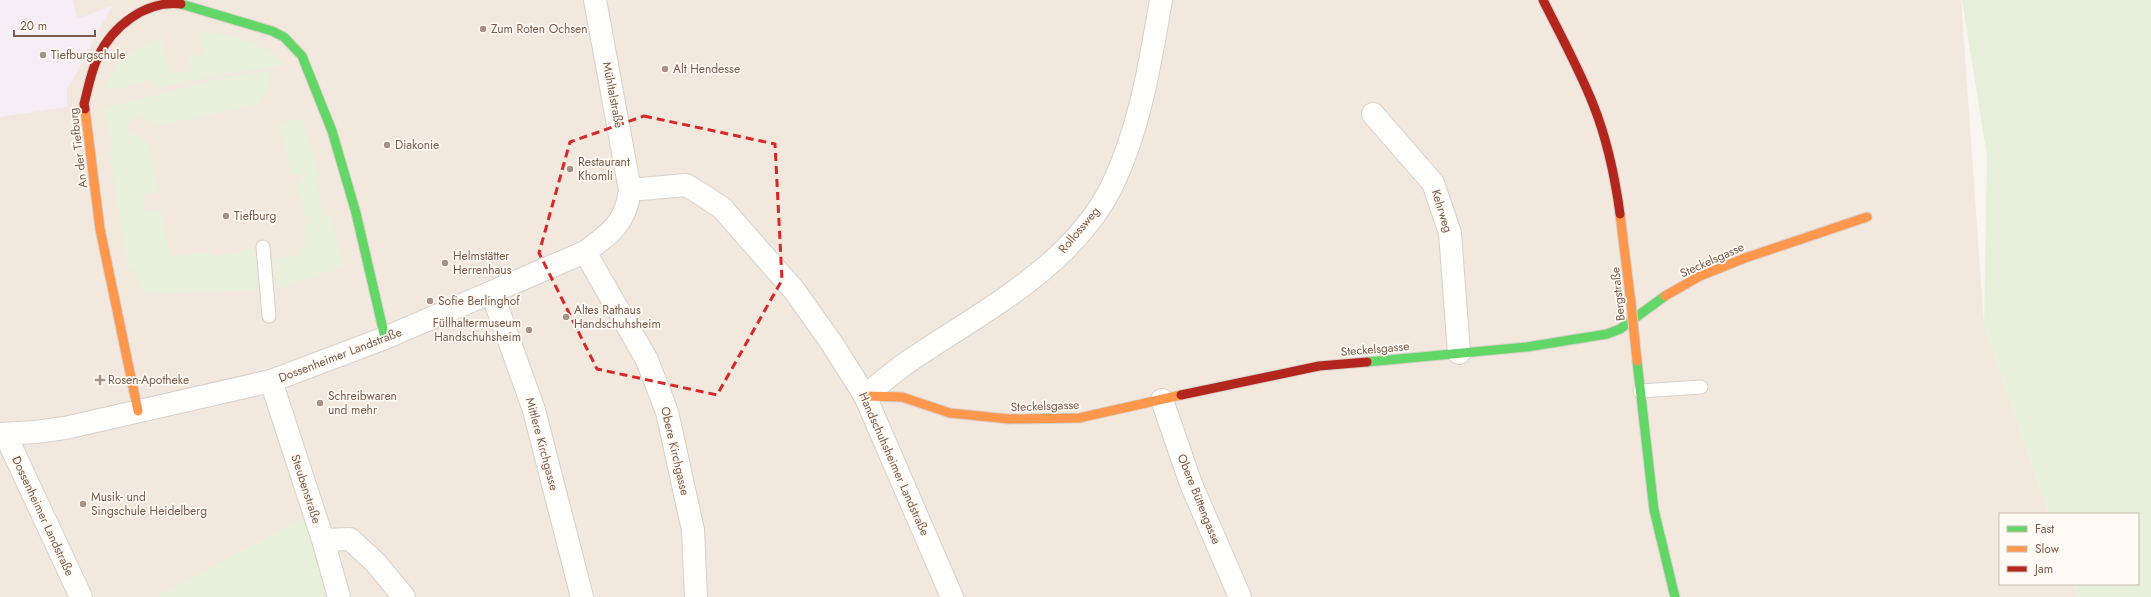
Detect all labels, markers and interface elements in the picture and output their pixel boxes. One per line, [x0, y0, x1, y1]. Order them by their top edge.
scale bar [14, 12, 95, 38]
text: 20 m [20, 17, 47, 35]
place label: Zum Roten Ochsen [491, 20, 588, 38]
marker: Zum Roten Ochsen [478, 24, 488, 34]
place label: Tiefburgschule [51, 46, 125, 64]
marker: Tiefburgschule [38, 50, 48, 60]
street label: Mühltalstraße [598, 60, 628, 130]
place label: Alt Hendesse [673, 60, 740, 78]
marker: Alt Hendesse [660, 64, 670, 74]
street label: An der Tiefburg [64, 107, 92, 189]
place label: Diakonie [395, 136, 439, 154]
marker: Diakonie [382, 140, 392, 150]
place label: Restaurant Khomli [578, 153, 630, 185]
marker: Restaurant Khomli [565, 164, 575, 174]
street label: Kehrweg [1427, 187, 1457, 235]
street label: Rollossweg [1054, 203, 1104, 257]
place label: Tiefburg [234, 207, 276, 225]
marker: Tiefburg [221, 211, 231, 221]
street label: Steckelsgasse [1677, 238, 1747, 282]
place label: Helmstätter Herrenhaus [453, 247, 512, 279]
marker: Helmstätter Herrenhaus [440, 258, 450, 268]
street label: Bergstraße [1606, 266, 1630, 322]
place label: Sofie Berlinghof [438, 292, 520, 310]
marker: Sofie Berlinghof [425, 296, 435, 306]
place label: Altes Rathaus Handschuhsheim [574, 301, 661, 333]
marker: Altes Rathaus Handschuhsheim [561, 312, 571, 322]
place label: Füllhaltermuseum Handschuhsheim [433, 314, 521, 346]
street label: Dossenheimer Landstraße [276, 323, 404, 387]
marker: Füllhaltermuseum Handschuhsheim [524, 325, 534, 335]
street label: Steckelsgasse [1340, 337, 1410, 361]
place label: Rosen-Apotheke [108, 371, 189, 389]
marker: Rosen-Apotheke [95, 375, 105, 385]
place label: Schreibwaren und mehr [328, 387, 397, 419]
street label: Handschuhsheimer Landstraße [854, 389, 934, 539]
street label: Mittlere Kirchgasse [521, 396, 563, 492]
street label: Steckelsgasse [1010, 396, 1080, 416]
marker: Schreibwaren und mehr [315, 398, 325, 408]
street label: Obere Kirchgasse [656, 405, 694, 497]
street label: Obere Büttengasse [1173, 451, 1225, 547]
street label: Steubenstraße [286, 452, 326, 526]
street label: Dossenheimer Landstraße [7, 453, 79, 579]
place label: Musik- und Singschule Heidelberg [91, 488, 207, 520]
marker: Musik- und Singschule Heidelberg [78, 499, 88, 509]
legend [1999, 513, 2139, 585]
text: Fast [2035, 520, 2054, 538]
text: Slow [2035, 540, 2060, 558]
text: Jam [2033, 560, 2053, 578]

